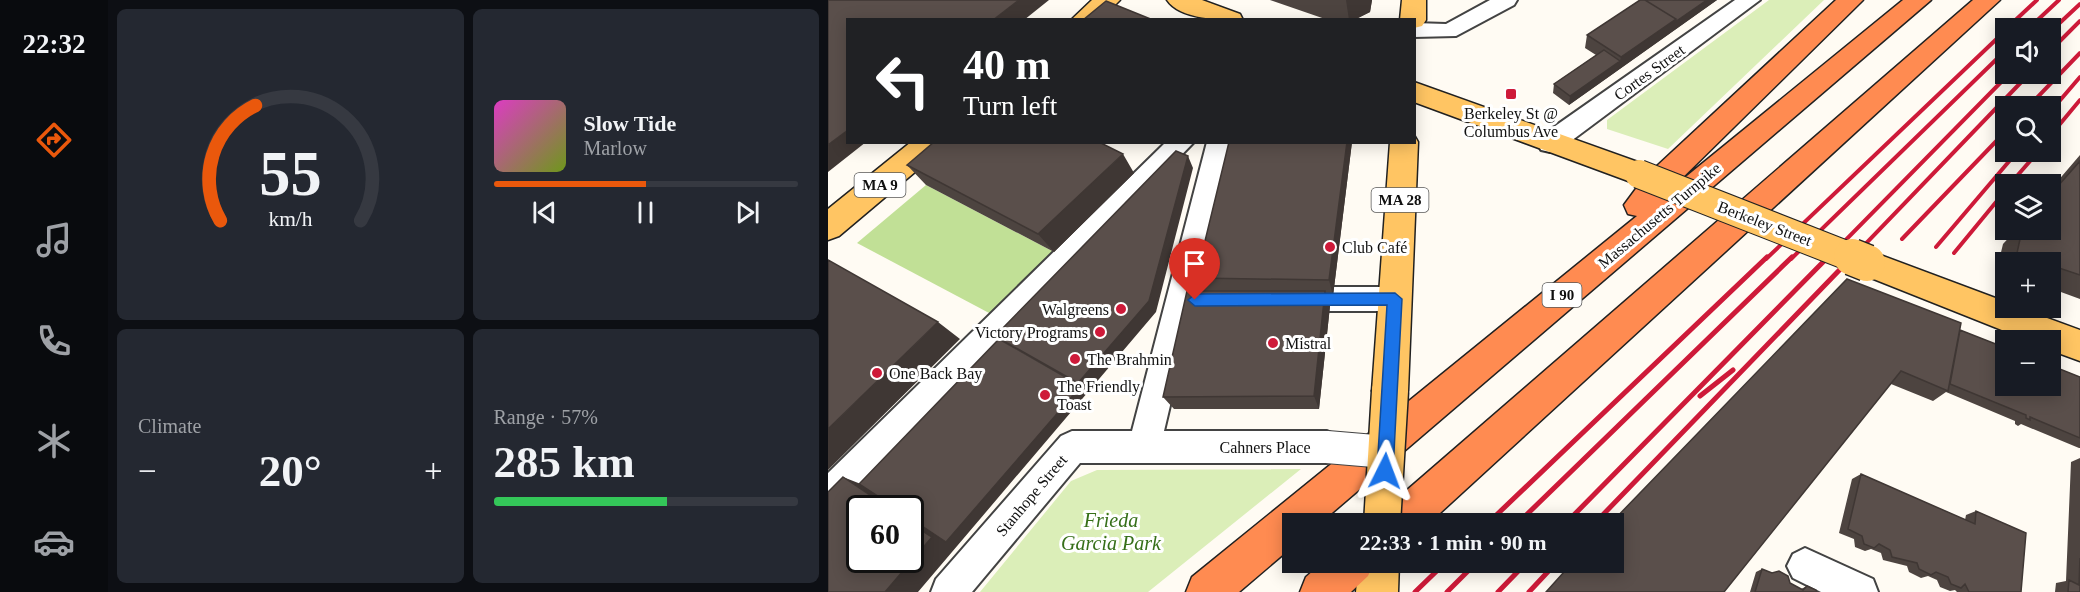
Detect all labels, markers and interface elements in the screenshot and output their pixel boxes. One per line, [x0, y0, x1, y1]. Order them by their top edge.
map controls [1995, 18, 2061, 396]
button: sound [1995, 18, 2061, 84]
text: 22:32 [23, 29, 86, 59]
street label: Cortes Street [1611, 41, 1688, 104]
icon: left [864, 42, 942, 120]
text: 40 m [963, 42, 1051, 88]
marker: Berkeley St @ Columbus Ave [1504, 87, 1518, 101]
text: Turn left [963, 91, 1057, 121]
button: search [1995, 96, 2061, 162]
place label: Berkeley St @ Columbus Ave [1464, 105, 1558, 140]
text: Slow Tide [584, 111, 676, 136]
icon: directions [33, 119, 75, 161]
text: Marlow [584, 137, 647, 159]
text: 55 [259, 140, 321, 209]
street label: Massachusetts Turnpike [1595, 159, 1725, 272]
road number: MA 9 [854, 173, 906, 197]
button: layers [1995, 174, 2061, 240]
road number: MA 28 [1372, 188, 1428, 212]
icon: previous [528, 196, 561, 229]
icon: pause [629, 196, 662, 229]
icon: next [731, 196, 764, 229]
street label: Berkeley Street [1715, 198, 1815, 250]
text: km/h [268, 208, 313, 232]
icon: music [33, 219, 75, 261]
pin [1169, 238, 1220, 300]
place label: Club Café [1342, 239, 1407, 256]
marker: Club Café [1323, 240, 1337, 254]
icon: arrive [1178, 247, 1211, 280]
button: + [1995, 252, 2061, 318]
road number: I 90 [1542, 283, 1582, 307]
place label: Walgreens [1042, 301, 1109, 319]
marker: Walgreens [1114, 302, 1128, 316]
icon: phone [33, 320, 75, 362]
place label: Victory Programs [975, 324, 1088, 342]
marker: Victory Programs [1093, 325, 1107, 339]
button: − [1995, 330, 2061, 396]
place label: Mistral [1285, 335, 1332, 352]
marker: Mistral [1266, 336, 1280, 350]
place label: The Brahmin [1087, 351, 1172, 368]
marker: The Brahmin [1068, 352, 1082, 366]
place label: One Back Bay [889, 365, 982, 383]
marker: One Back Bay [870, 366, 884, 380]
place label: The Friendly Toast [1057, 378, 1140, 413]
marker: The Friendly Toast [1038, 388, 1052, 402]
text: Range · 57% [494, 406, 598, 428]
text: Climate [138, 415, 201, 437]
icon: climate [33, 420, 75, 462]
text: 285 km [494, 437, 635, 487]
street label: Cahners Place [1219, 439, 1311, 456]
position arrow [1353, 439, 1417, 503]
text: 20° [259, 446, 322, 496]
street label: Stanhope Street [992, 451, 1071, 540]
text: − [138, 453, 157, 489]
text: + [424, 453, 443, 489]
speed limit sign: 60 [846, 495, 924, 573]
park label: Frieda Garcia Park [1061, 509, 1162, 554]
icon: car [33, 521, 75, 563]
text: 22:33 · 1 min · 90 m [1360, 530, 1547, 555]

